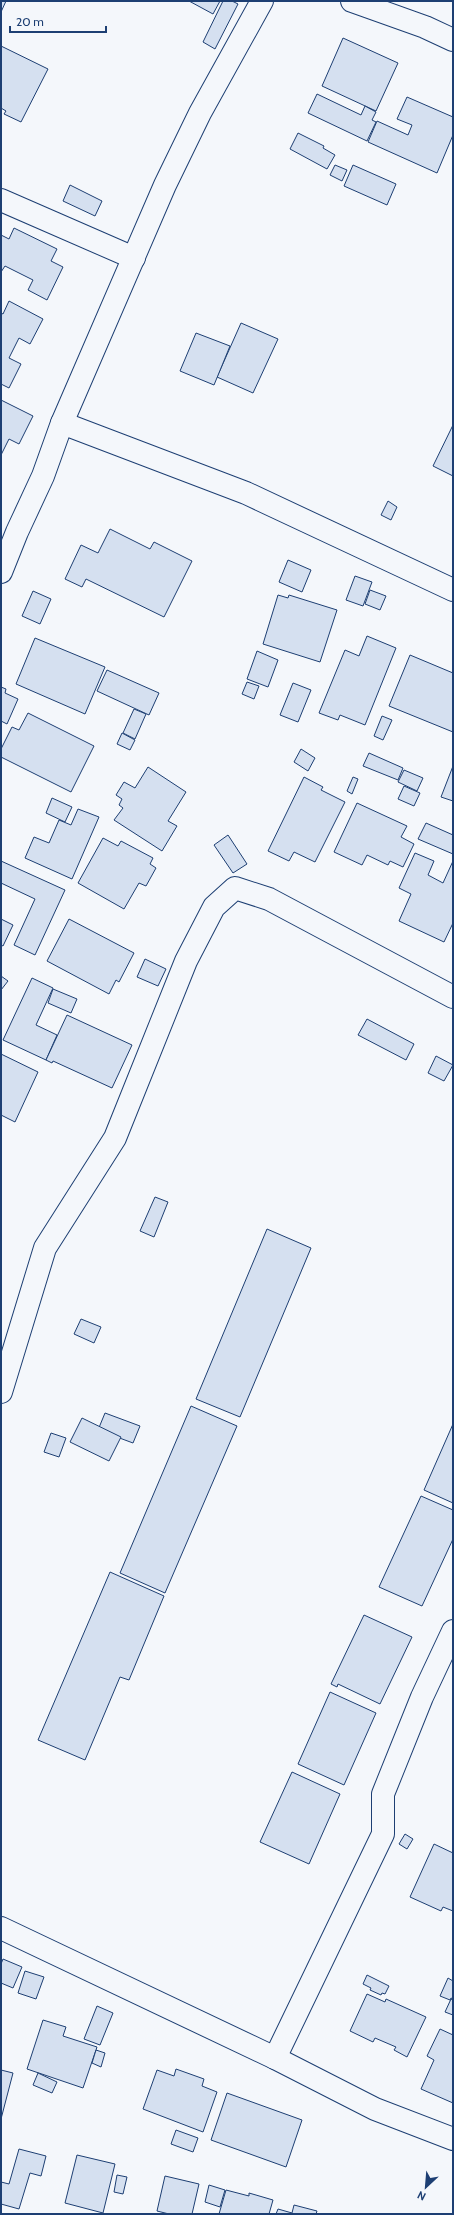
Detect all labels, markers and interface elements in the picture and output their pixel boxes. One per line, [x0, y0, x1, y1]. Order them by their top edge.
scale bar [10, 8, 106, 34]
text: 20 m [16, 14, 44, 29]
north arrow [406, 2167, 446, 2207]
text: N [415, 2188, 428, 2204]

